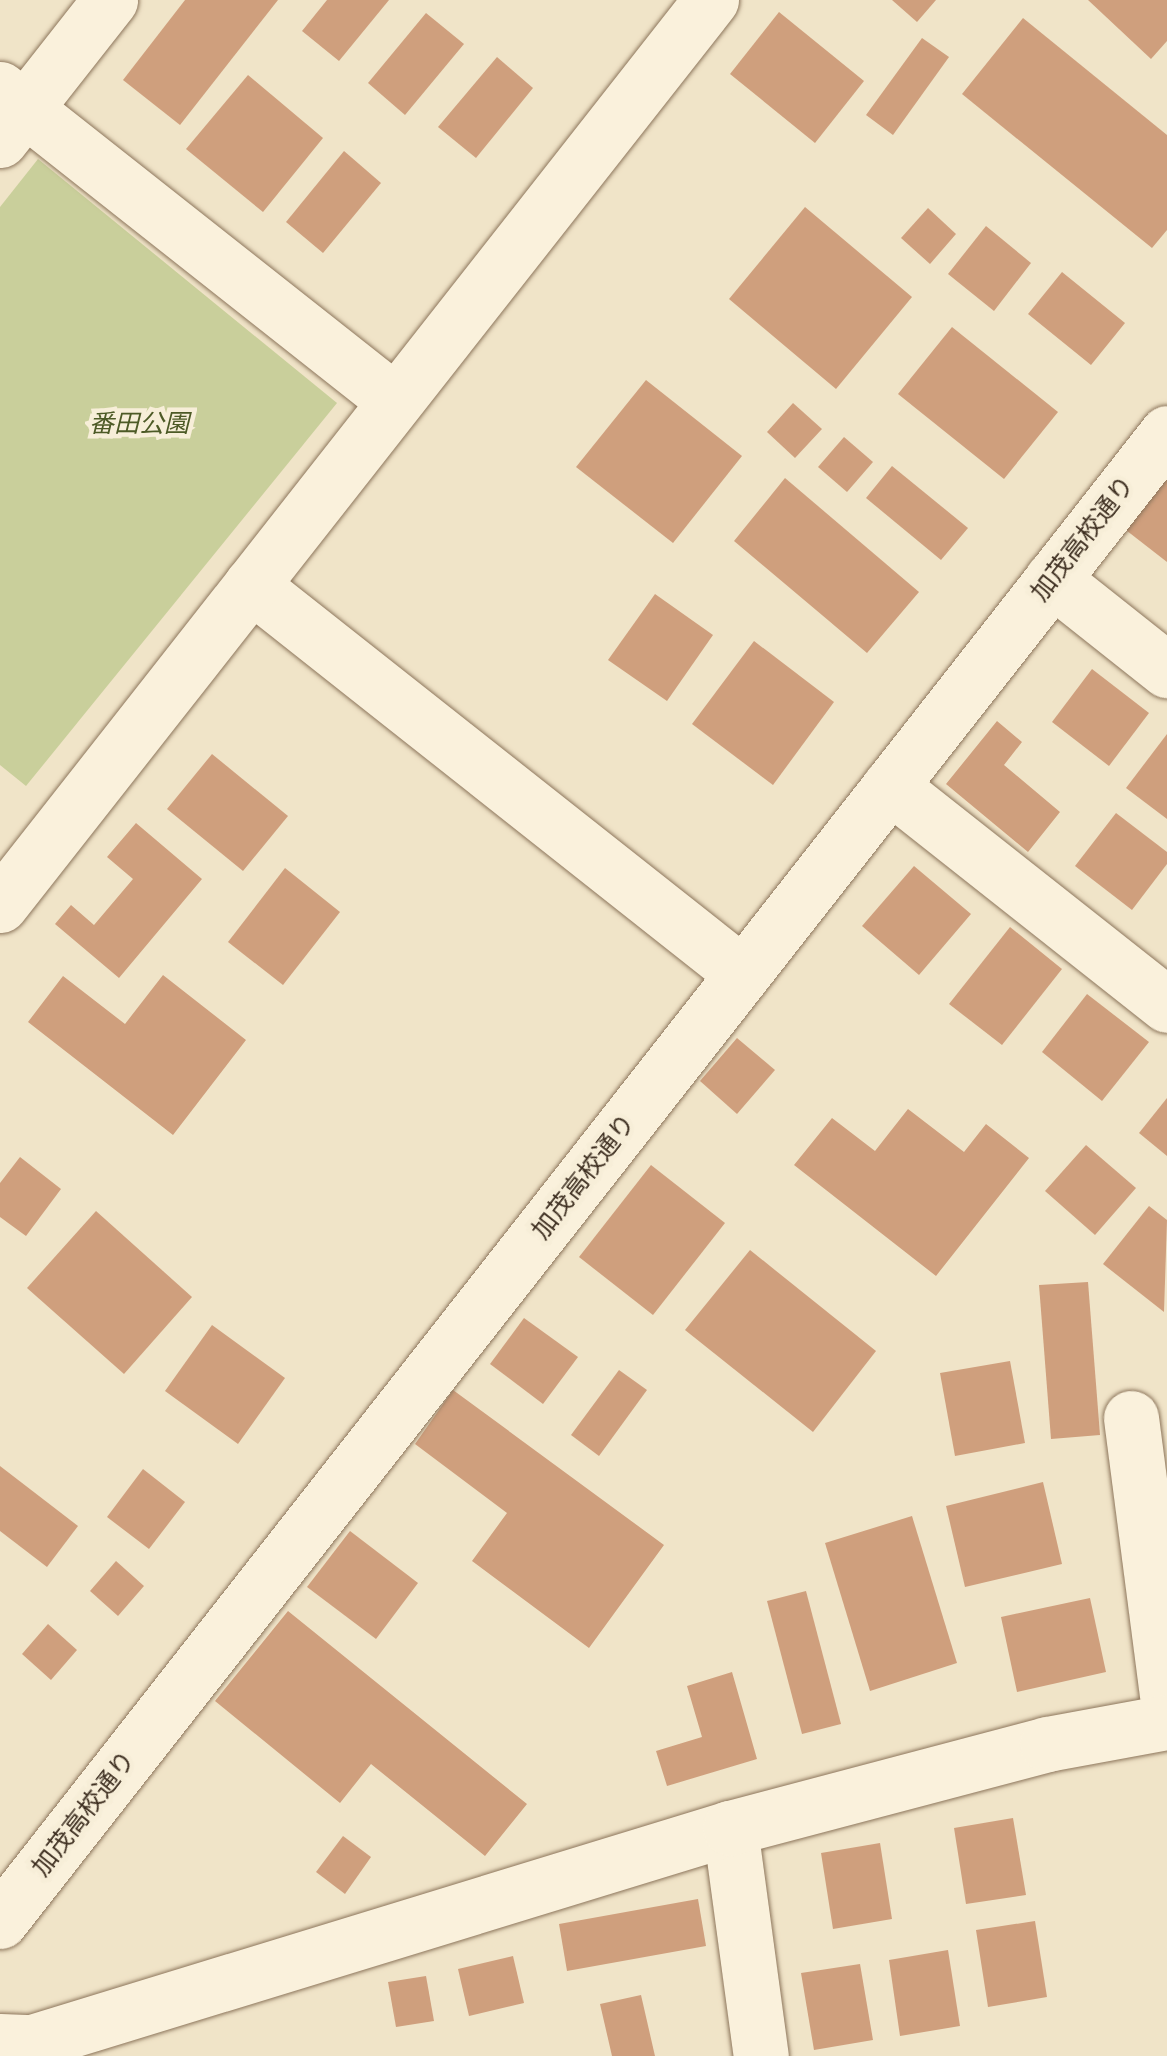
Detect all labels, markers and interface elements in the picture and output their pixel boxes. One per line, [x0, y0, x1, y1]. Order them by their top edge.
park label: 番田公園 [89, 409, 189, 439]
street label: 加茂高校通り [1025, 471, 1141, 607]
street label: 加茂高校通り [526, 1109, 642, 1245]
street label: 加茂高校通り [26, 1746, 142, 1882]

